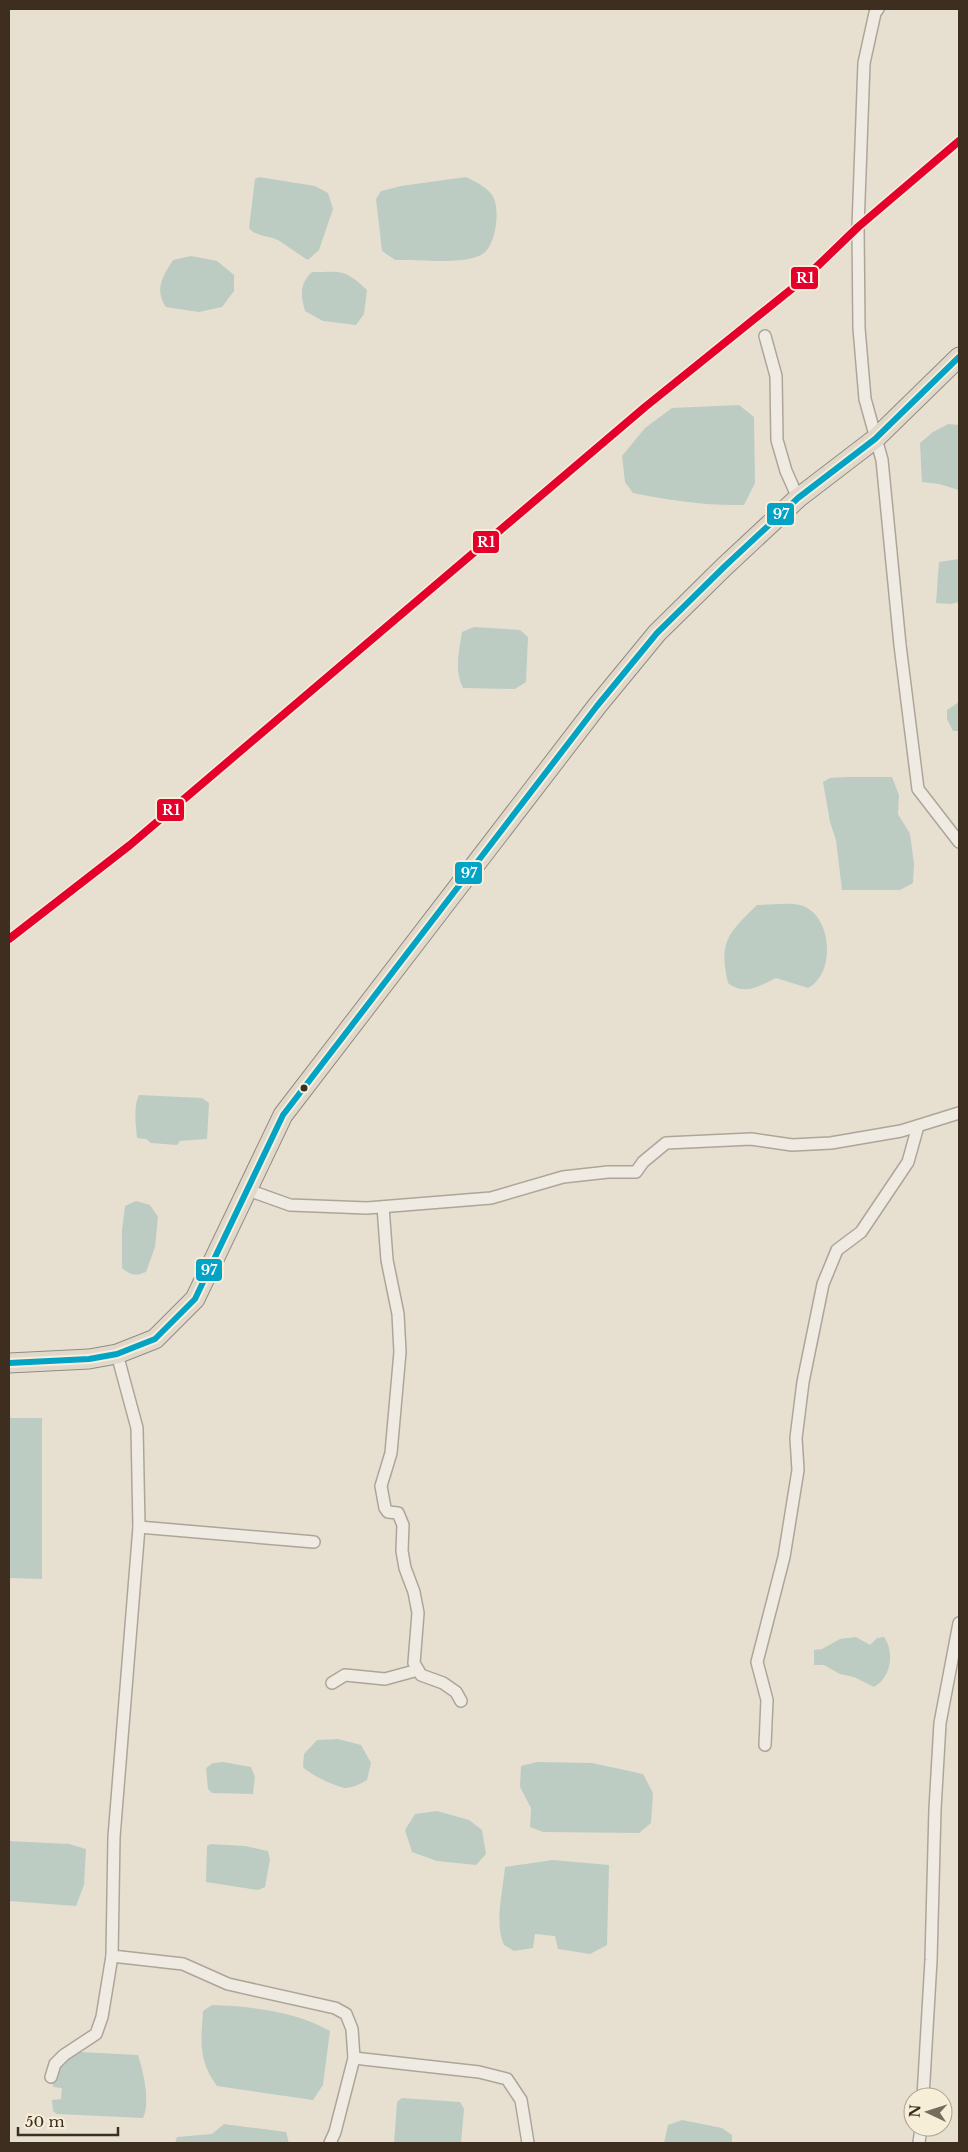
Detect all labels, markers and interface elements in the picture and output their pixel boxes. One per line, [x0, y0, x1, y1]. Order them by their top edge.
line badge: R1 [790, 266, 819, 290]
text: R1 [796, 269, 814, 287]
line badge: 97 [766, 502, 795, 526]
text: 97 [773, 505, 790, 523]
line badge: R1 [472, 530, 500, 554]
text: R1 [477, 533, 495, 551]
line badge: R1 [156, 798, 185, 822]
text: R1 [162, 801, 180, 819]
line badge: 97 [454, 861, 483, 885]
text: 97 [461, 864, 478, 882]
unlabelled marker [299, 1083, 309, 1093]
line badge: 97 [195, 1258, 223, 1282]
text: 97 [201, 1261, 218, 1279]
north arrow [903, 2087, 953, 2137]
scale bar [18, 2104, 118, 2136]
text: N [906, 2104, 924, 2118]
text: 50 m [25, 2112, 65, 2131]

